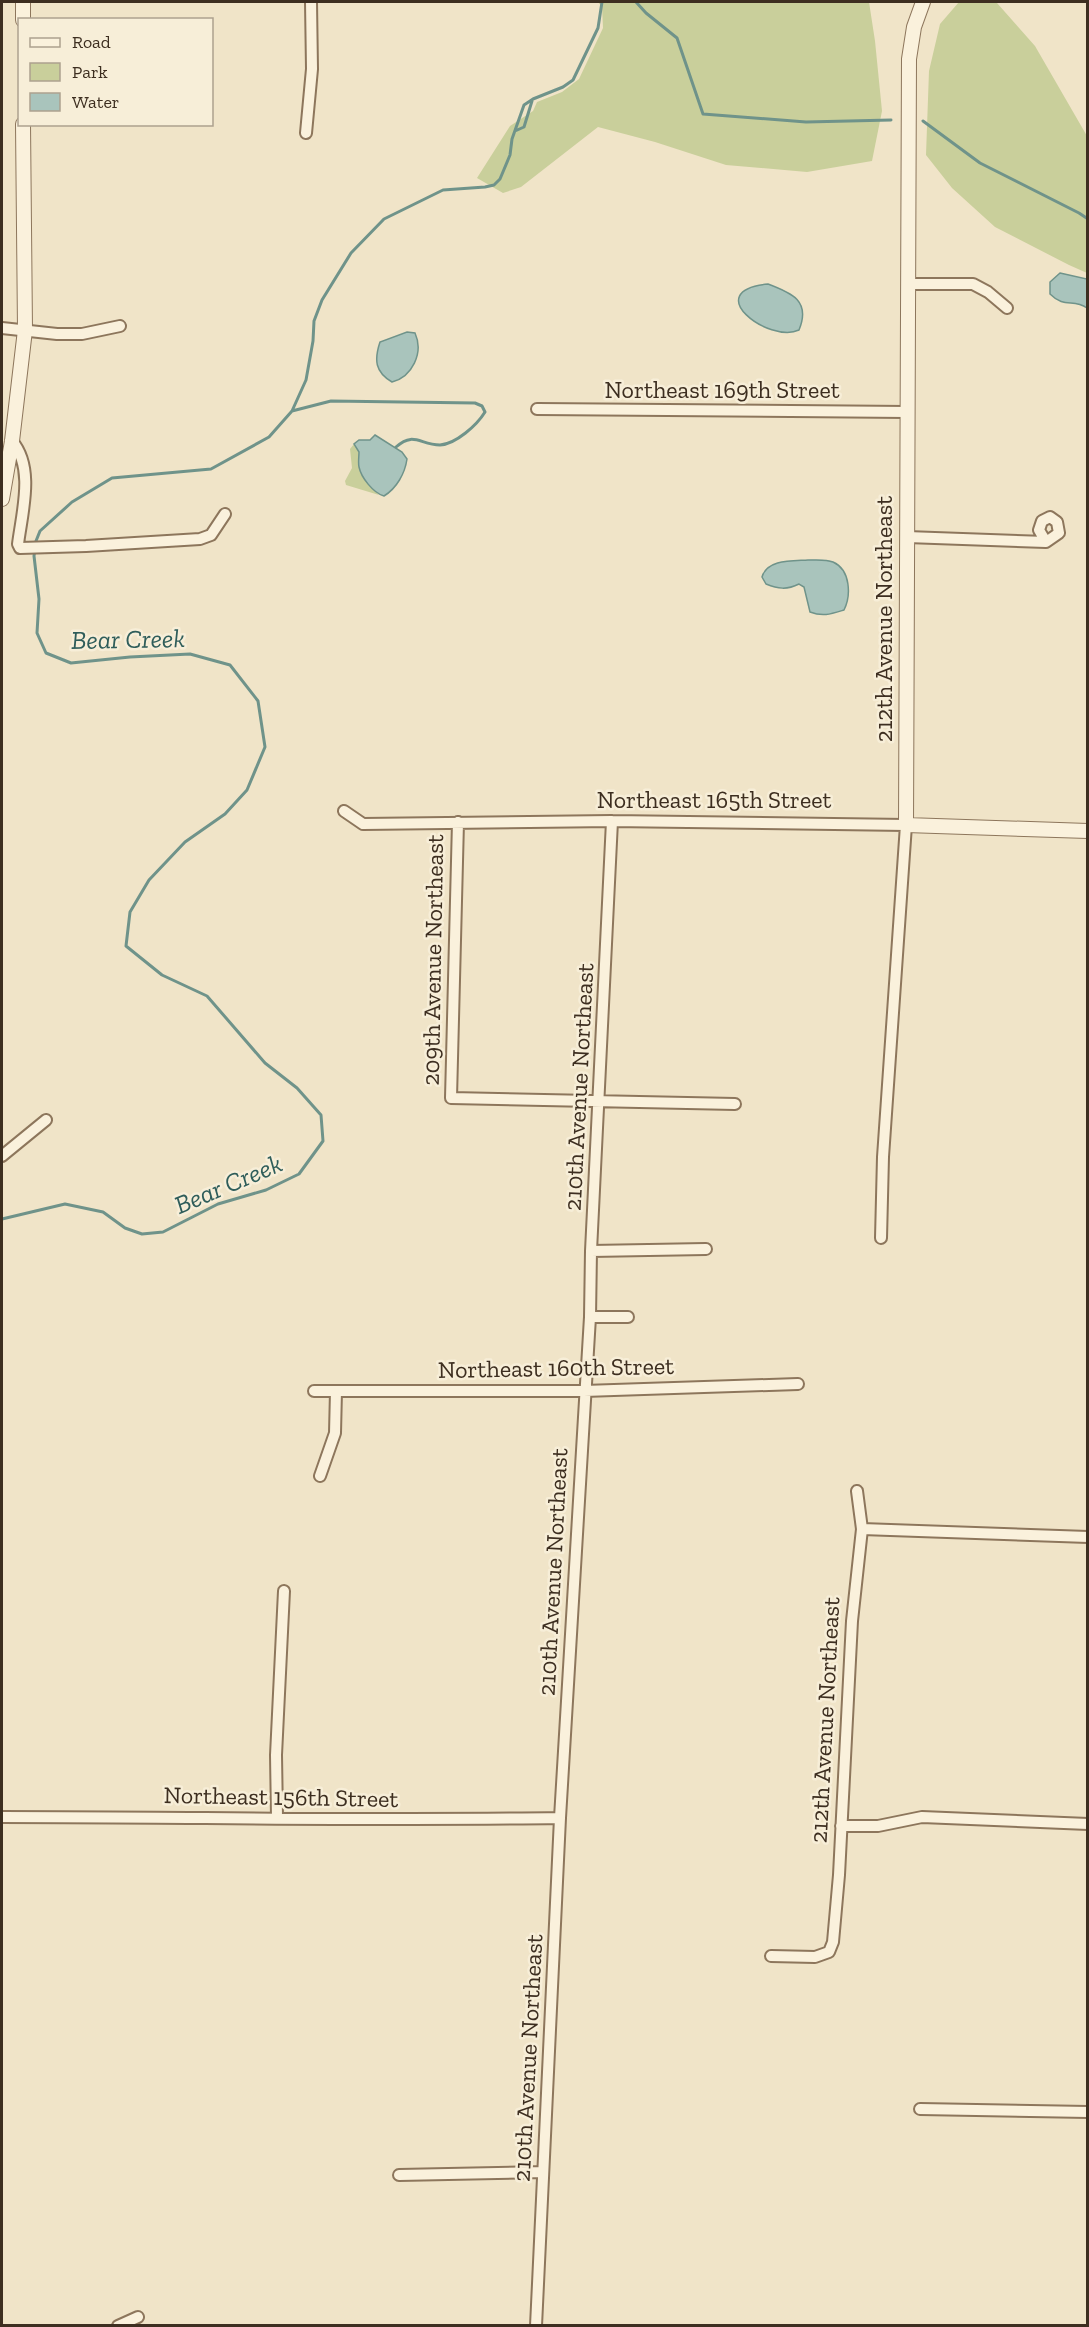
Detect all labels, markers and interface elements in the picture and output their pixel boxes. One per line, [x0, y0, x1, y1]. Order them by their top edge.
legend [18, 18, 213, 126]
text: Road [72, 31, 111, 53]
text: Park [72, 61, 108, 83]
text: Water [72, 91, 119, 113]
street label: Northeast 169th Street [604, 375, 840, 404]
street label: 212th Avenue Northeast [869, 496, 898, 742]
water label: Bear Creek [71, 622, 185, 656]
street label: Northeast 165th Street [597, 785, 831, 814]
street label: 209th Avenue Northeast [416, 834, 449, 1086]
street label: 210th Avenue Northeast [558, 962, 599, 1212]
water label: Bear Creek [169, 1147, 287, 1221]
street label: Northeast 160th Street [438, 1351, 674, 1384]
street label: 210th Avenue Northeast [532, 1447, 573, 1697]
street label: 212th Avenue Northeast [804, 1596, 845, 1844]
street label: Northeast 156th Street [163, 1780, 399, 1813]
street label: 210th Avenue Northeast [507, 1933, 548, 2183]

